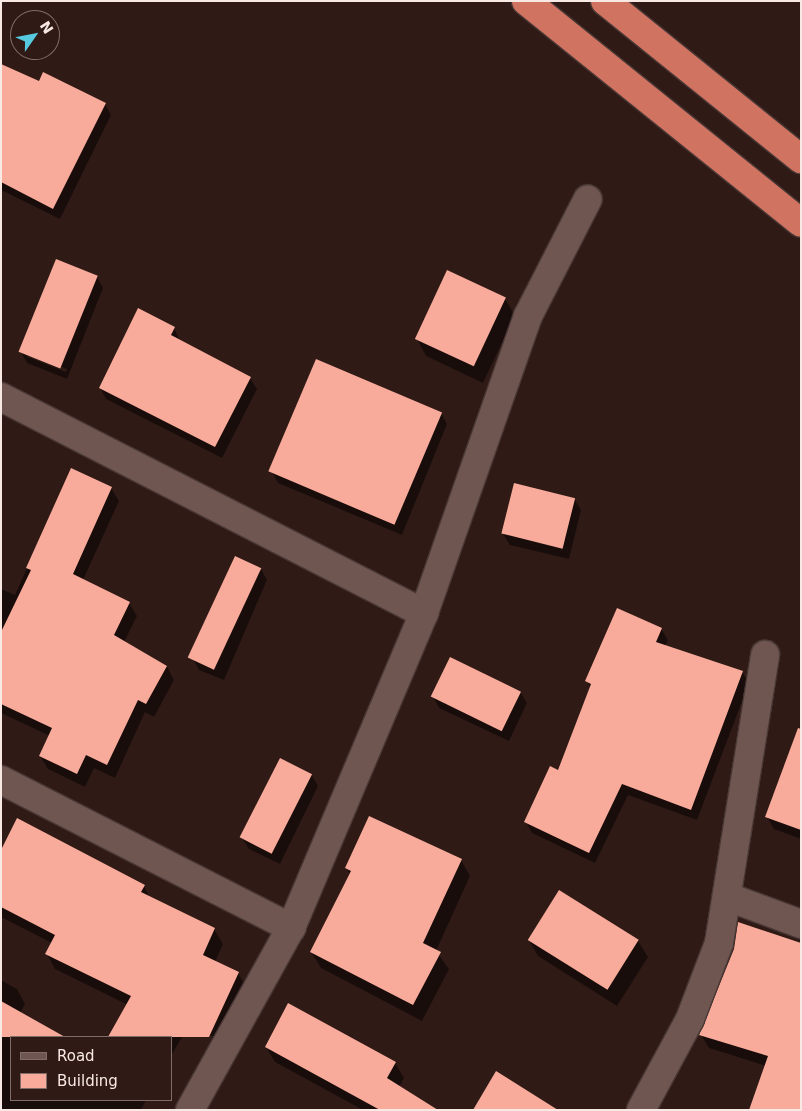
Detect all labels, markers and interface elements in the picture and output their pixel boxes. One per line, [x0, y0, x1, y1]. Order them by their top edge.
north arrow [10, 10, 60, 60]
text: N [37, 18, 57, 37]
legend [10, 1036, 172, 1101]
text: Road [57, 1047, 95, 1065]
text: Building [57, 1072, 118, 1090]

